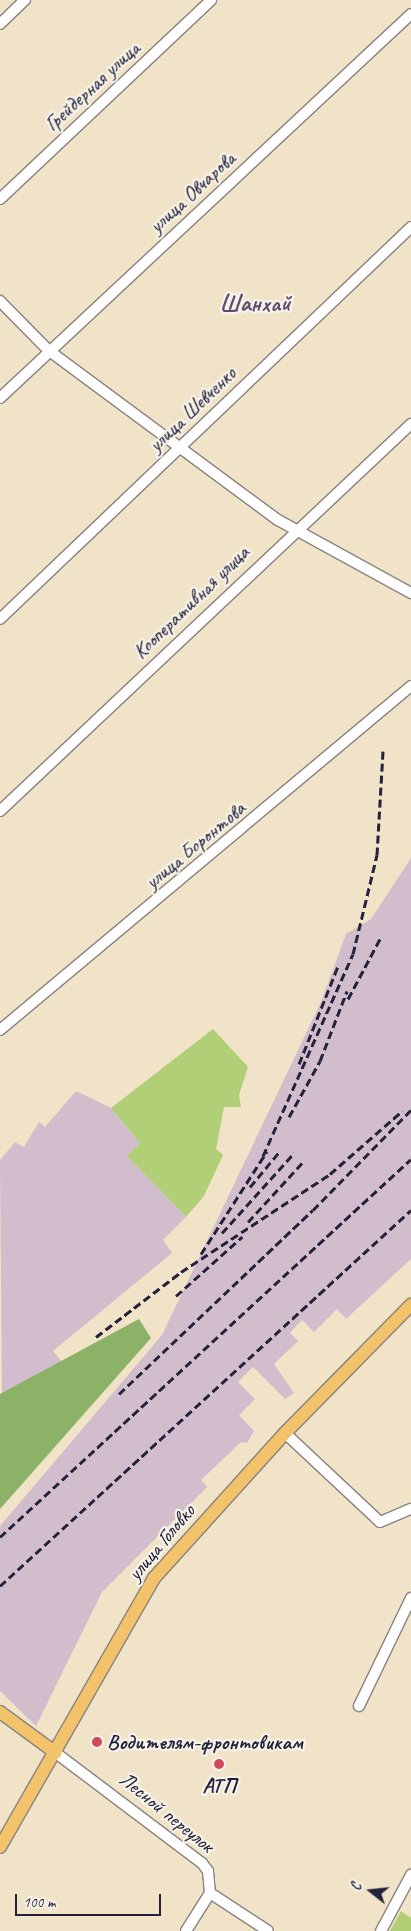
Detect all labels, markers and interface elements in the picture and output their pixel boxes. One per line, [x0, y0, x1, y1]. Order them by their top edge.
street label: Грейдерная улица [39, 36, 145, 136]
street label: улица Овчарова [143, 145, 241, 239]
district label: Шанхай [219, 290, 291, 318]
street label: улица Шевченко [142, 361, 242, 457]
street label: Кооперативная улица [127, 540, 255, 664]
street label: улица Боронтова [140, 796, 250, 894]
street label: улица Головко [122, 1499, 200, 1585]
place label: Водителям-фронтовикам [107, 1729, 303, 1755]
marker: Водителям-фронтовикам [91, 1736, 103, 1748]
marker: АТП [213, 1758, 225, 1770]
street label: Лесной переулок [115, 1766, 219, 1858]
place label: АТП [202, 1772, 236, 1798]
north arrow [346, 1866, 396, 1916]
text: С [347, 1881, 365, 1892]
scale bar [18, 1884, 164, 1916]
text: 100 m [23, 1893, 55, 1912]

